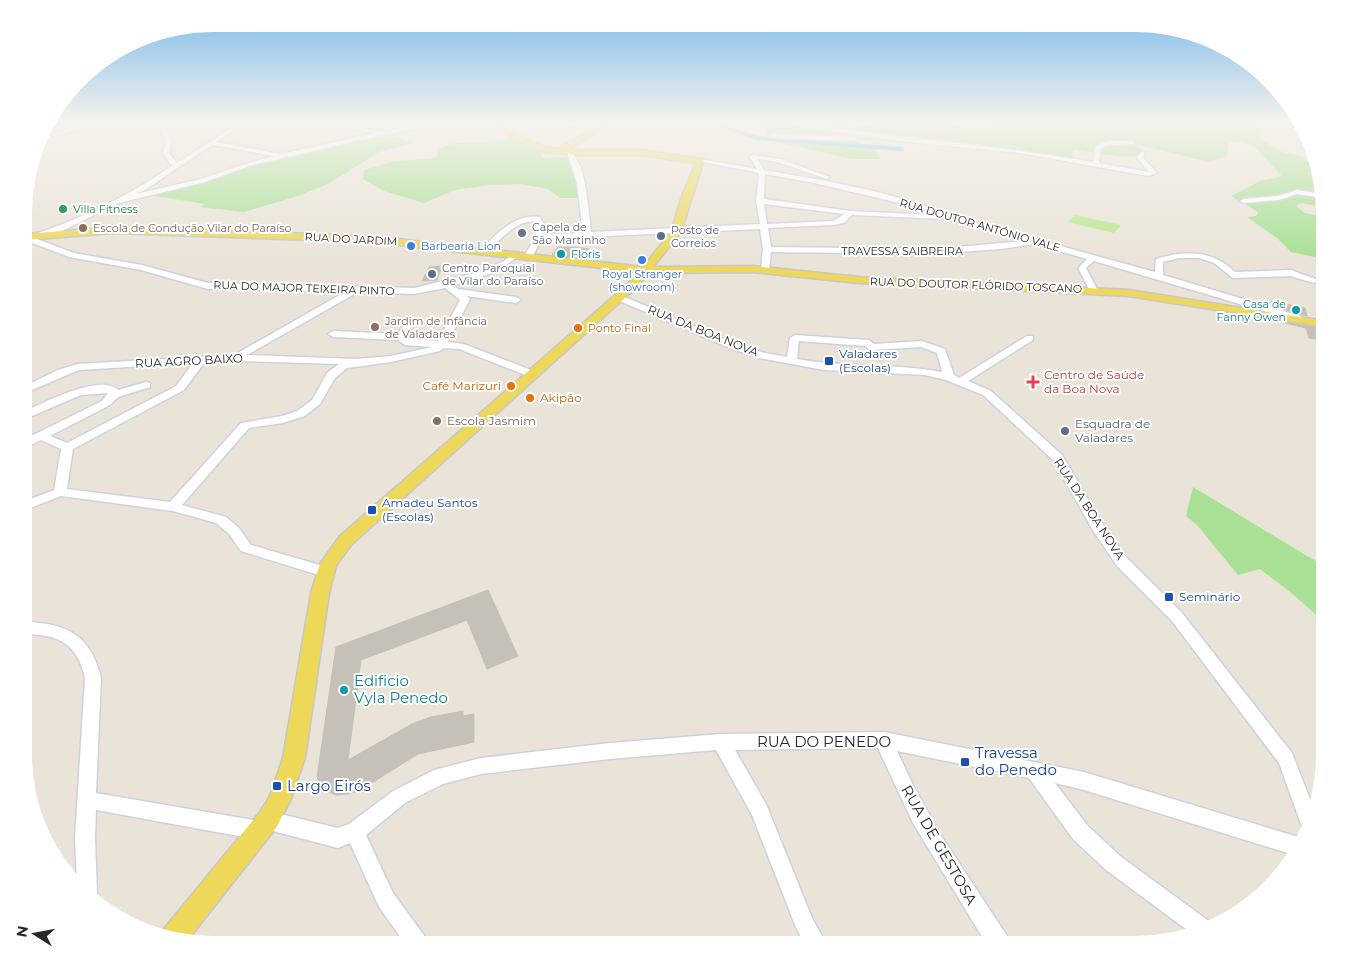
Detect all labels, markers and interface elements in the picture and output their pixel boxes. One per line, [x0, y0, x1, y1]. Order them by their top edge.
street label: RUA DOUTOR ANTÓNIO VALE [898, 195, 1062, 255]
place label: Villa Fitness [73, 202, 138, 216]
marker: Villa Fitness [57, 203, 69, 215]
place label: Capela de São Martinho [532, 220, 606, 247]
place label: Escola de Condução Vilar do Paraíso [93, 221, 292, 235]
marker: Escola de Condução Vilar do Paraíso [77, 222, 89, 234]
place label: Posto de Correios [671, 223, 720, 250]
marker: Capela de São Martinho [516, 227, 528, 239]
street label: RUA DO JARDIM [304, 230, 398, 248]
marker: Posto de Correios [655, 230, 667, 242]
place label: Barbearia Lion [421, 239, 501, 253]
marker: Barbearia Lion [405, 240, 417, 252]
street label: TRAVESSA SAIBREIRA [841, 244, 963, 258]
place label: Floris [571, 247, 601, 261]
marker: Floris [555, 248, 567, 260]
marker: Royal Stranger (showroom) [636, 254, 648, 266]
place label: Centro Paroquial de Vilar do Paraíso [442, 261, 543, 288]
place label: Royal Stranger (showroom) [602, 267, 682, 294]
marker: Centro Paroquial de Vilar do Paraíso [426, 268, 438, 280]
street label: RUA DO DOUTOR FLÓRIDO TOSCANO [870, 274, 1082, 296]
street label: RUA DO MAJOR TEIXEIRA PINTO [213, 278, 395, 298]
place label: Casa de Fanny Owen [1216, 297, 1286, 324]
street label: RUA DA BOA NOVA [646, 301, 761, 360]
marker: Casa de Fanny Owen [1290, 304, 1302, 316]
place label: Jardim de Infância de Valadares [384, 314, 487, 341]
marker: Jardim de Infância de Valadares [369, 321, 381, 333]
place label: Ponto Final [588, 321, 651, 335]
marker: Ponto Final [572, 322, 584, 334]
place label: Valadares (Escolas) [839, 346, 897, 375]
street label: RUA AGRO BAIXO [135, 350, 243, 371]
marker: Valadares (Escolas) [823, 355, 835, 367]
place label: Centro de Saúde da Boa Nova [1044, 367, 1144, 396]
marker: Centro de Saúde da Boa Nova [1026, 375, 1040, 389]
place label: Café Marizuri [423, 378, 501, 393]
marker: Café Marizuri [505, 380, 517, 392]
place label: Akipão [540, 390, 582, 405]
marker: Akipão [524, 392, 536, 404]
place label: Escola Jasmim [447, 413, 536, 428]
marker: Escola Jasmim [431, 415, 443, 427]
place label: Esquadra de Valadares [1075, 416, 1150, 445]
marker: Esquadra de Valadares [1059, 425, 1071, 437]
street label: RUA DA BOA NOVA [1051, 455, 1128, 563]
place label: Amadeu Santos (Escolas) [382, 495, 478, 524]
marker: Amadeu Santos (Escolas) [366, 504, 378, 516]
place label: Seminário [1179, 589, 1240, 604]
marker: Seminário [1163, 591, 1175, 603]
place label: Edificio Vyla Penedo [354, 671, 448, 707]
marker: Edificio Vyla Penedo [338, 684, 350, 696]
street label: RUA DO PENEDO [757, 732, 891, 751]
place label: Travessa do Penedo [975, 743, 1057, 779]
marker: Travessa do Penedo [959, 756, 971, 768]
place label: Largo Eirós [287, 776, 371, 795]
marker: Largo Eirós [271, 780, 283, 792]
street label: RUA DE GESTOSA [897, 781, 982, 908]
north arrow [10, 909, 60, 959]
text: N [12, 924, 32, 939]

